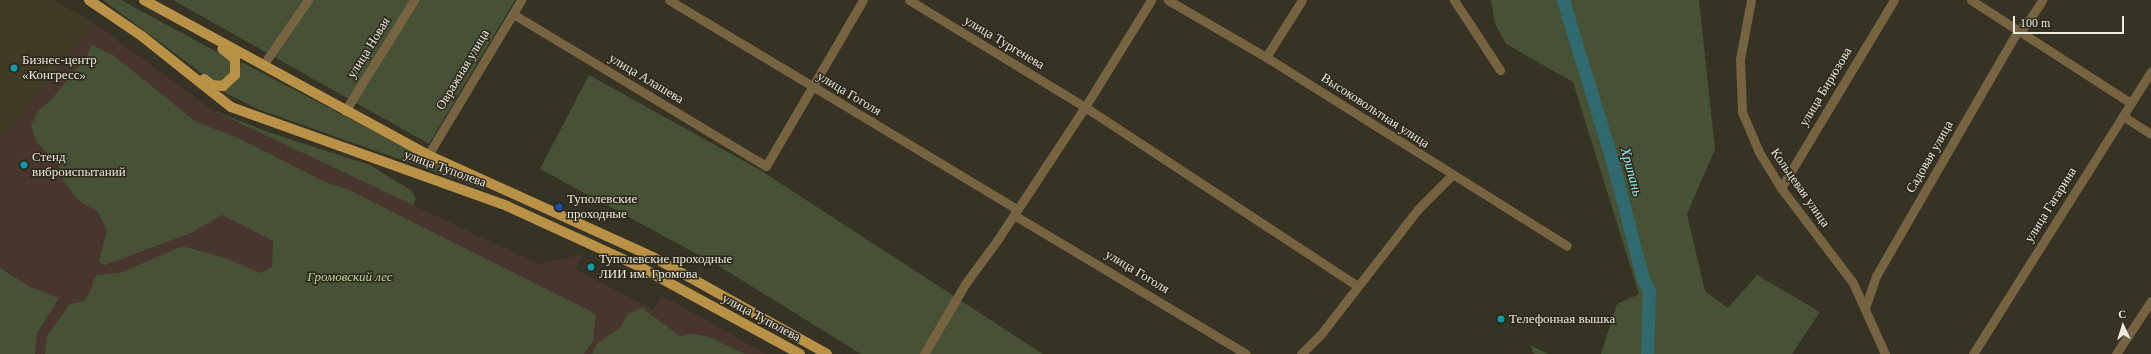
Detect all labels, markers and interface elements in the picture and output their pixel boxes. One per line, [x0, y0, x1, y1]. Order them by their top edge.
scale bar [2015, 8, 2126, 34]
street label: улица Тургенева [961, 13, 1047, 73]
street label: улица Новая [344, 15, 394, 81]
text: 100 m [2020, 16, 2050, 30]
street label: Овражная улица [433, 27, 493, 113]
street label: улица Бирюзова [1796, 45, 1856, 129]
street label: улица Алашева [606, 51, 686, 107]
place label: Бизнес-центр «Конгресс» [22, 53, 97, 84]
marker: Бизнес-центр «Конгресс» [9, 63, 19, 73]
street label: улица Гоголя [814, 69, 884, 119]
street label: Высоковольтная улица [1318, 70, 1432, 152]
street label: Садовая улица [1903, 118, 1957, 196]
water label: Хрипань [1616, 146, 1646, 198]
street label: Кольцевая улица [1767, 146, 1833, 230]
street label: улица Туполева [402, 147, 488, 191]
place label: Стенд виброиспытаний [32, 150, 126, 181]
marker: Стенд виброиспытаний [19, 160, 29, 170]
street label: улица Гагарина [2022, 165, 2080, 245]
place label: Туполевские проходные [567, 192, 637, 223]
marker: Туполевские проходные [554, 202, 564, 212]
street label: улица Гоголя [1102, 247, 1172, 297]
place label: Туполевские проходные ЛИИ им. Громова [599, 252, 732, 283]
marker: Туполевские проходные ЛИИ им. Громова [586, 262, 596, 272]
park label: Громовский лес [307, 269, 393, 285]
street label: улица Туполева [719, 291, 803, 345]
north arrow [2103, 306, 2143, 346]
text: С [2118, 308, 2127, 320]
place label: Телефонная вышка [1509, 311, 1615, 327]
marker: Телефонная вышка [1496, 314, 1506, 324]

